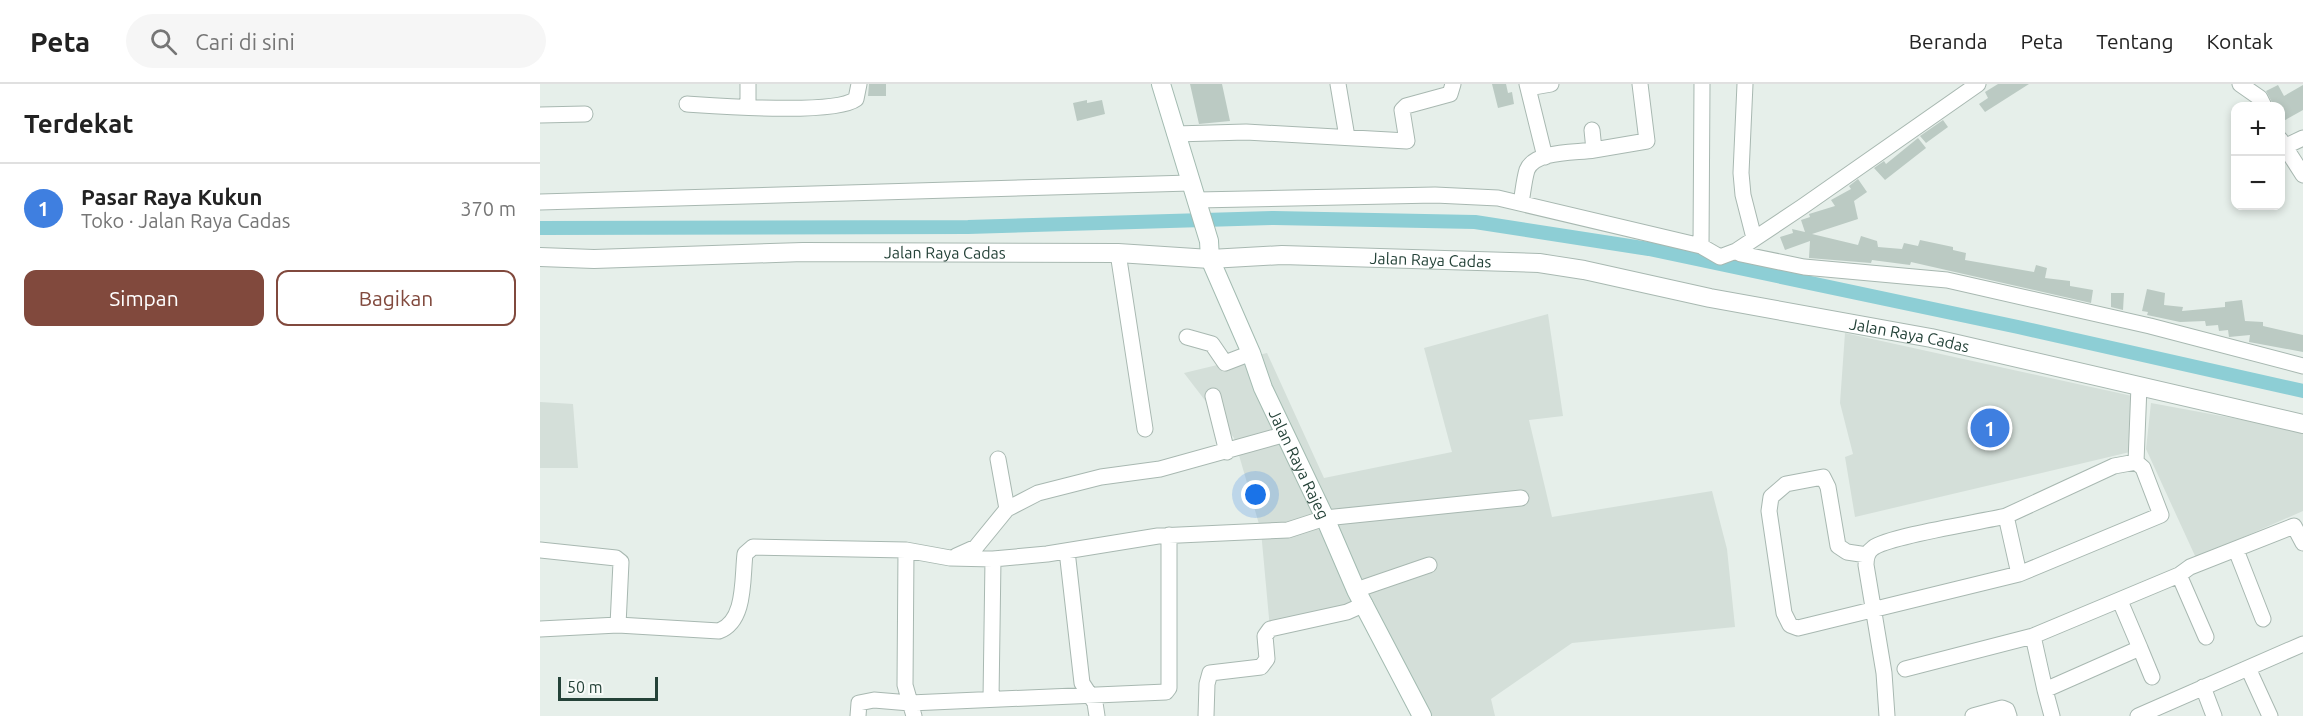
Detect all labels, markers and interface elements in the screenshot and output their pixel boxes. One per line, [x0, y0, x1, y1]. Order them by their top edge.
search box [126, 14, 546, 68]
icon: search [147, 25, 180, 58]
text: Peta [30, 26, 90, 57]
text: Cari di sini [195, 29, 295, 54]
text: Beranda [1909, 29, 1988, 53]
text: Peta [2021, 29, 2063, 53]
text: Tentang [2096, 29, 2174, 53]
text: Kontak [2207, 29, 2273, 53]
map controls [2231, 102, 2285, 210]
button: + [2231, 102, 2285, 156]
text: Terdekat [24, 109, 134, 138]
button: − [2231, 156, 2285, 210]
text: Pasar Raya Kukun [81, 184, 262, 209]
text: 1 [38, 197, 49, 220]
text: 370 m [460, 197, 516, 220]
text: Toko · Jalan Raya Cadas [81, 209, 290, 232]
street label: Jalan Raya Cadas [884, 243, 1006, 262]
street label: Jalan Raya Cadas [1369, 249, 1492, 271]
button: Simpan [24, 270, 264, 326]
button: Bagikan [276, 270, 516, 326]
street label: Jalan Raya Cadas [1848, 314, 1971, 356]
street label: Jalan Raya Rajeg [1265, 406, 1333, 522]
pin: 1 [1970, 406, 2010, 450]
your location [1241, 480, 1270, 509]
scale bar [558, 674, 658, 702]
text: 50 m [567, 678, 603, 696]

